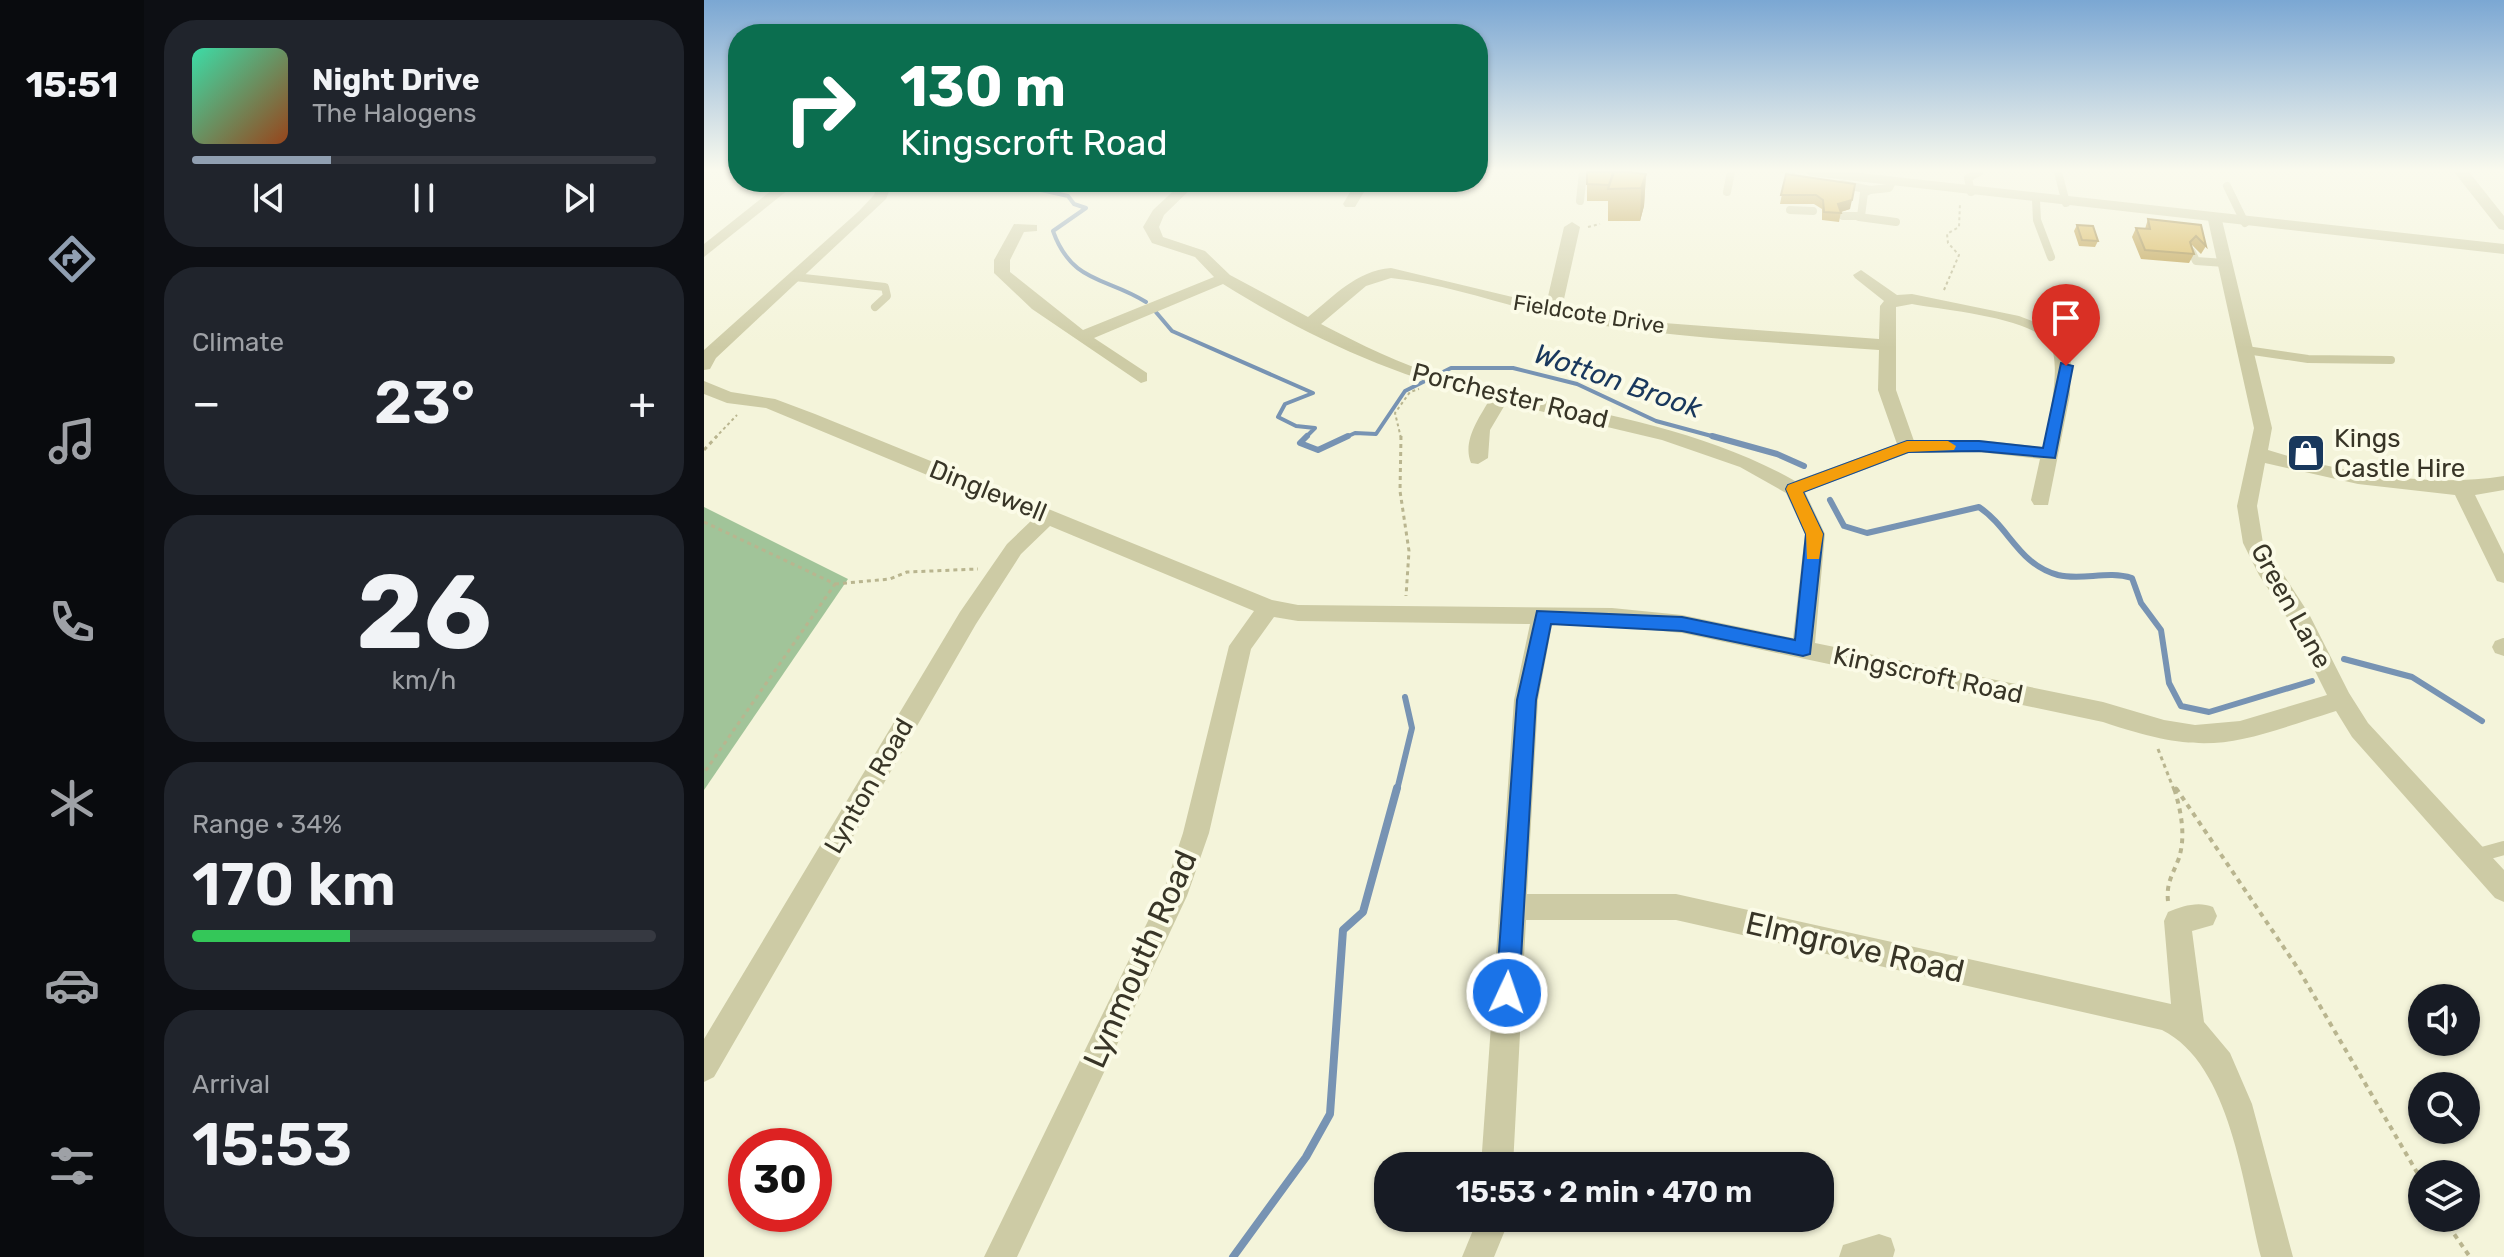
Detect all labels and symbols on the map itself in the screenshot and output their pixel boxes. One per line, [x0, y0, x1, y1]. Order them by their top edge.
pin [2032, 284, 2100, 366]
street label: Fieldcote Drive [1511, 289, 1667, 339]
water label: Wotton Brook [1530, 337, 1707, 425]
street label: Porchester Road [1409, 357, 1611, 435]
place label: Kings Castle Hire [2334, 423, 2465, 484]
shop icon: Kings Castle Hire [2285, 432, 2327, 474]
street label: Dinglewell [925, 453, 1051, 529]
street label: Green Lane [2244, 538, 2338, 674]
street label: Kingscroft Road [1830, 640, 2026, 710]
street label: Lynton Road [818, 713, 920, 859]
street label: Lynmouth Road [1075, 845, 1205, 1073]
street label: Elmgrove Road [1742, 903, 1968, 991]
position arrow [1465, 951, 1549, 1035]
speed limit sign: 30 [728, 1128, 832, 1232]

